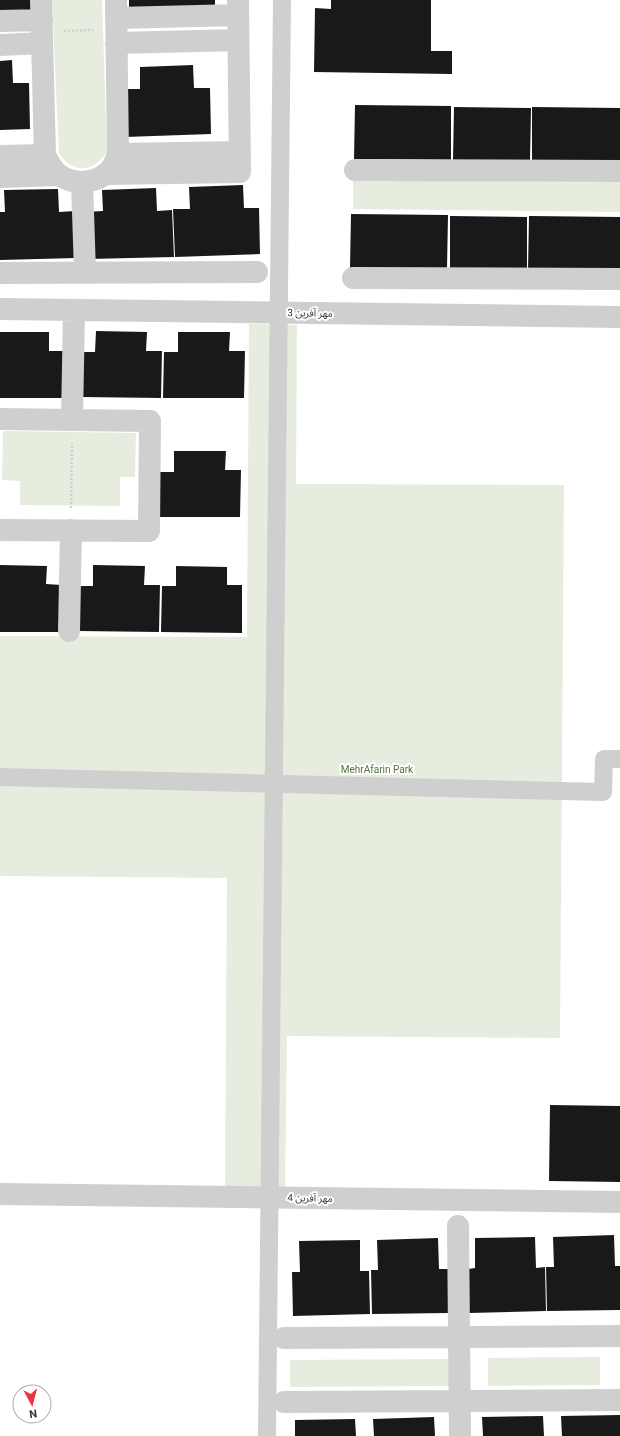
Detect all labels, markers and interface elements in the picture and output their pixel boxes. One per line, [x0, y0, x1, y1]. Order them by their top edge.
street label: مهر آفرین 3 [287, 307, 333, 320]
park label: MehrAfarin Park [341, 764, 414, 775]
street label: مهر آفرین 4 [287, 1192, 333, 1205]
north arrow [12, 1384, 52, 1424]
text: N [28, 1407, 38, 1420]

